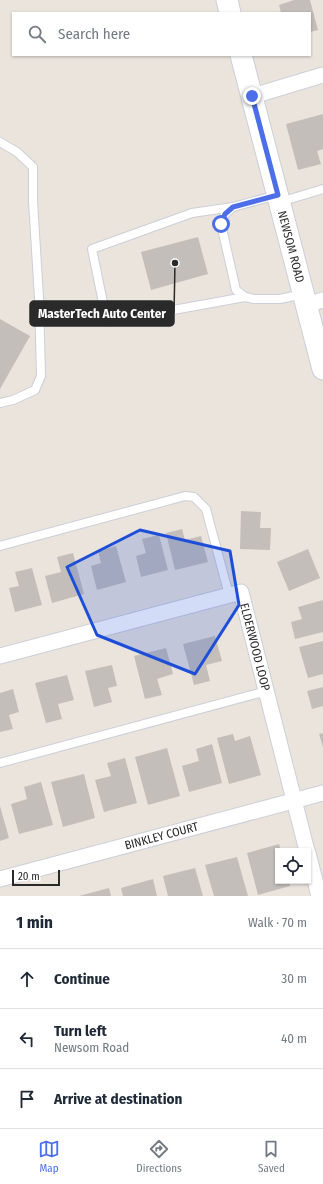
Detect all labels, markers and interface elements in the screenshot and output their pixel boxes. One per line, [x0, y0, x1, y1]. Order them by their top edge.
search box [12, 12, 311, 56]
icon: search [26, 23, 48, 45]
text: Search here [58, 25, 130, 43]
route end [243, 87, 261, 105]
street label: NEWSOM ROAD [275, 209, 307, 284]
route start [212, 215, 230, 233]
callout: MasterTech Auto Center [30, 301, 174, 326]
text: MasterTech Auto Center [38, 306, 166, 321]
street label: ELDERWOOD LOOP [237, 601, 273, 692]
street label: BINKLEY COURT [123, 819, 200, 853]
map controls [275, 848, 311, 884]
button: locate [275, 848, 311, 884]
scale bar [12, 868, 60, 887]
text: 20 m [18, 870, 40, 883]
text: 1 min [16, 912, 53, 933]
text: Walk · 70 m [248, 915, 307, 930]
icon: ahead [16, 968, 38, 990]
text: Continue [54, 970, 110, 988]
text: 30 m [281, 971, 307, 986]
text: Turn left [54, 1022, 107, 1040]
icon: left [16, 1028, 38, 1050]
text: 40 m [281, 1031, 307, 1046]
text: Newsom Road [54, 1040, 129, 1055]
icon: arrive [16, 1088, 38, 1110]
text: Arrive at destination [54, 1090, 182, 1108]
tab: Map [38, 1138, 60, 1175]
tab: Directions [136, 1138, 182, 1175]
tab: Saved [258, 1138, 285, 1175]

